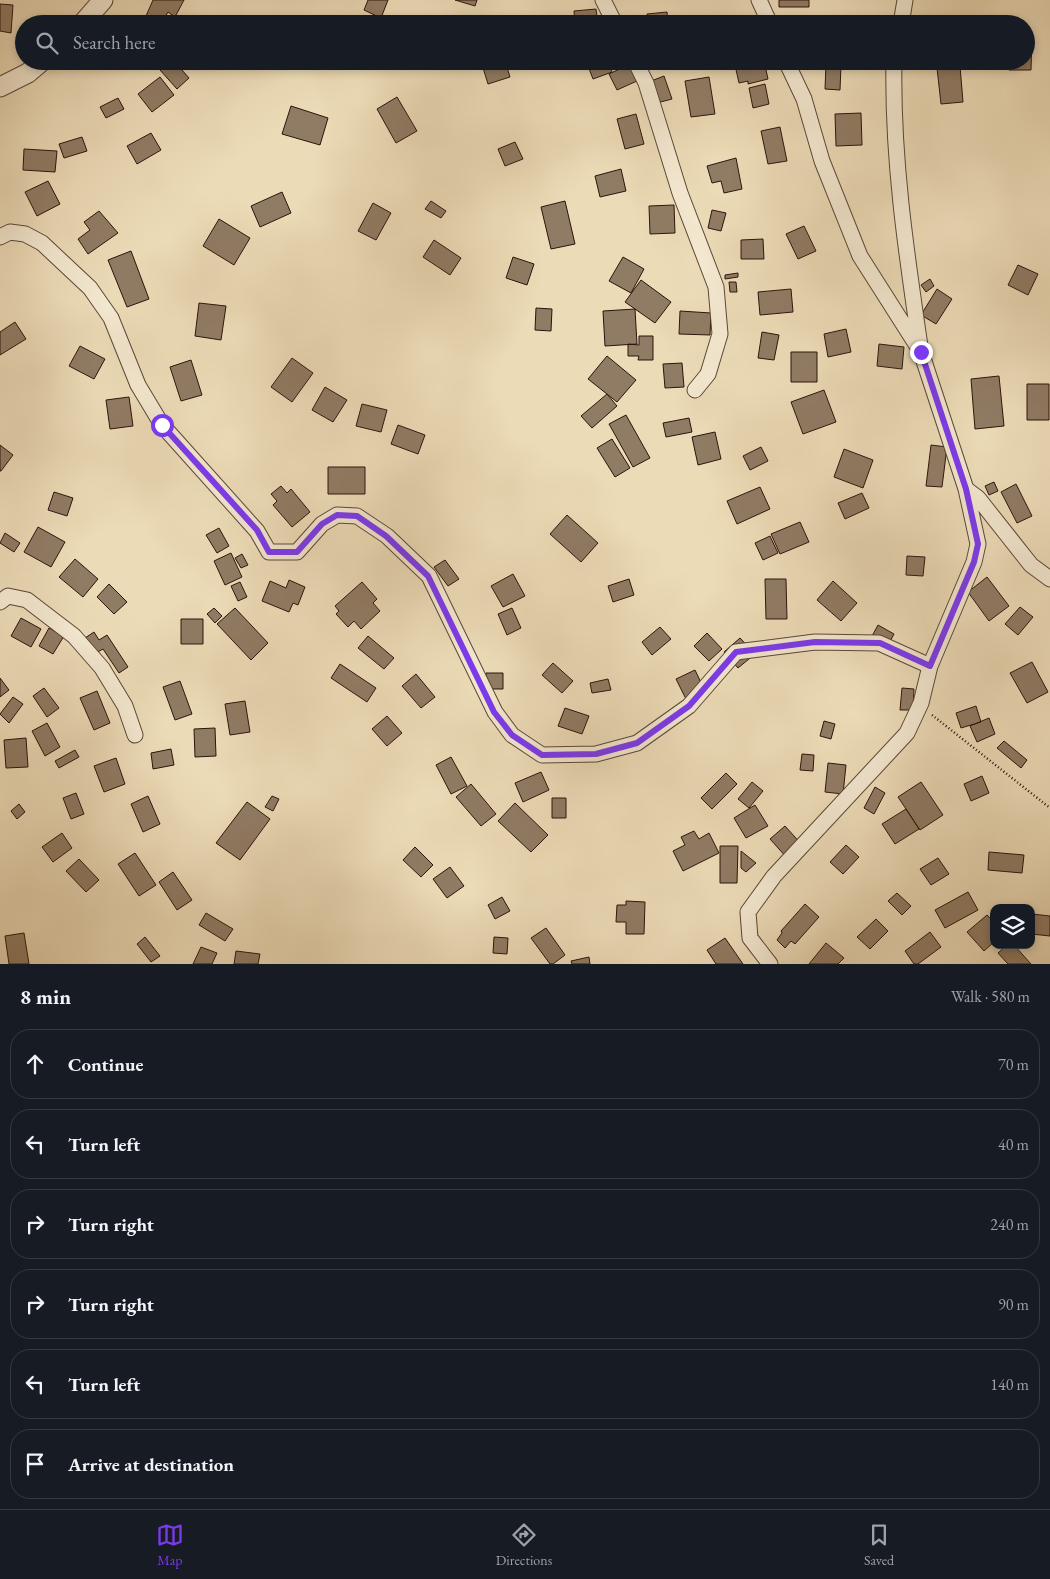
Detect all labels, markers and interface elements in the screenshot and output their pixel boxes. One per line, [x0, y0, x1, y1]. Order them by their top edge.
search box [15, 15, 1035, 70]
icon: search [33, 29, 61, 57]
text: Search here [73, 30, 155, 55]
route end [910, 341, 933, 364]
route start [151, 414, 174, 437]
map controls [990, 904, 1035, 949]
button: layers [990, 904, 1035, 949]
text: 8 min [20, 983, 71, 1010]
text: Walk · 580 m [951, 986, 1030, 1007]
icon: ahead [21, 1050, 49, 1078]
text: Continue [68, 1052, 143, 1077]
text: 70 m [998, 1054, 1029, 1075]
icon: left [21, 1130, 49, 1158]
text: Turn left [68, 1132, 140, 1157]
text: 40 m [998, 1134, 1029, 1155]
icon: right [21, 1210, 49, 1238]
text: Turn right [68, 1212, 154, 1237]
text: 240 m [990, 1214, 1029, 1235]
icon: right [21, 1290, 49, 1318]
text: Turn right [68, 1292, 154, 1317]
text: 90 m [998, 1294, 1029, 1315]
icon: left [21, 1370, 49, 1398]
text: Turn left [68, 1372, 140, 1397]
text: 140 m [990, 1374, 1029, 1395]
icon: arrive [21, 1450, 49, 1478]
text: Arrive at destination [68, 1452, 234, 1477]
tab: Map [156, 1521, 184, 1569]
tab: Directions [496, 1521, 552, 1569]
tab: Saved [864, 1521, 894, 1569]

